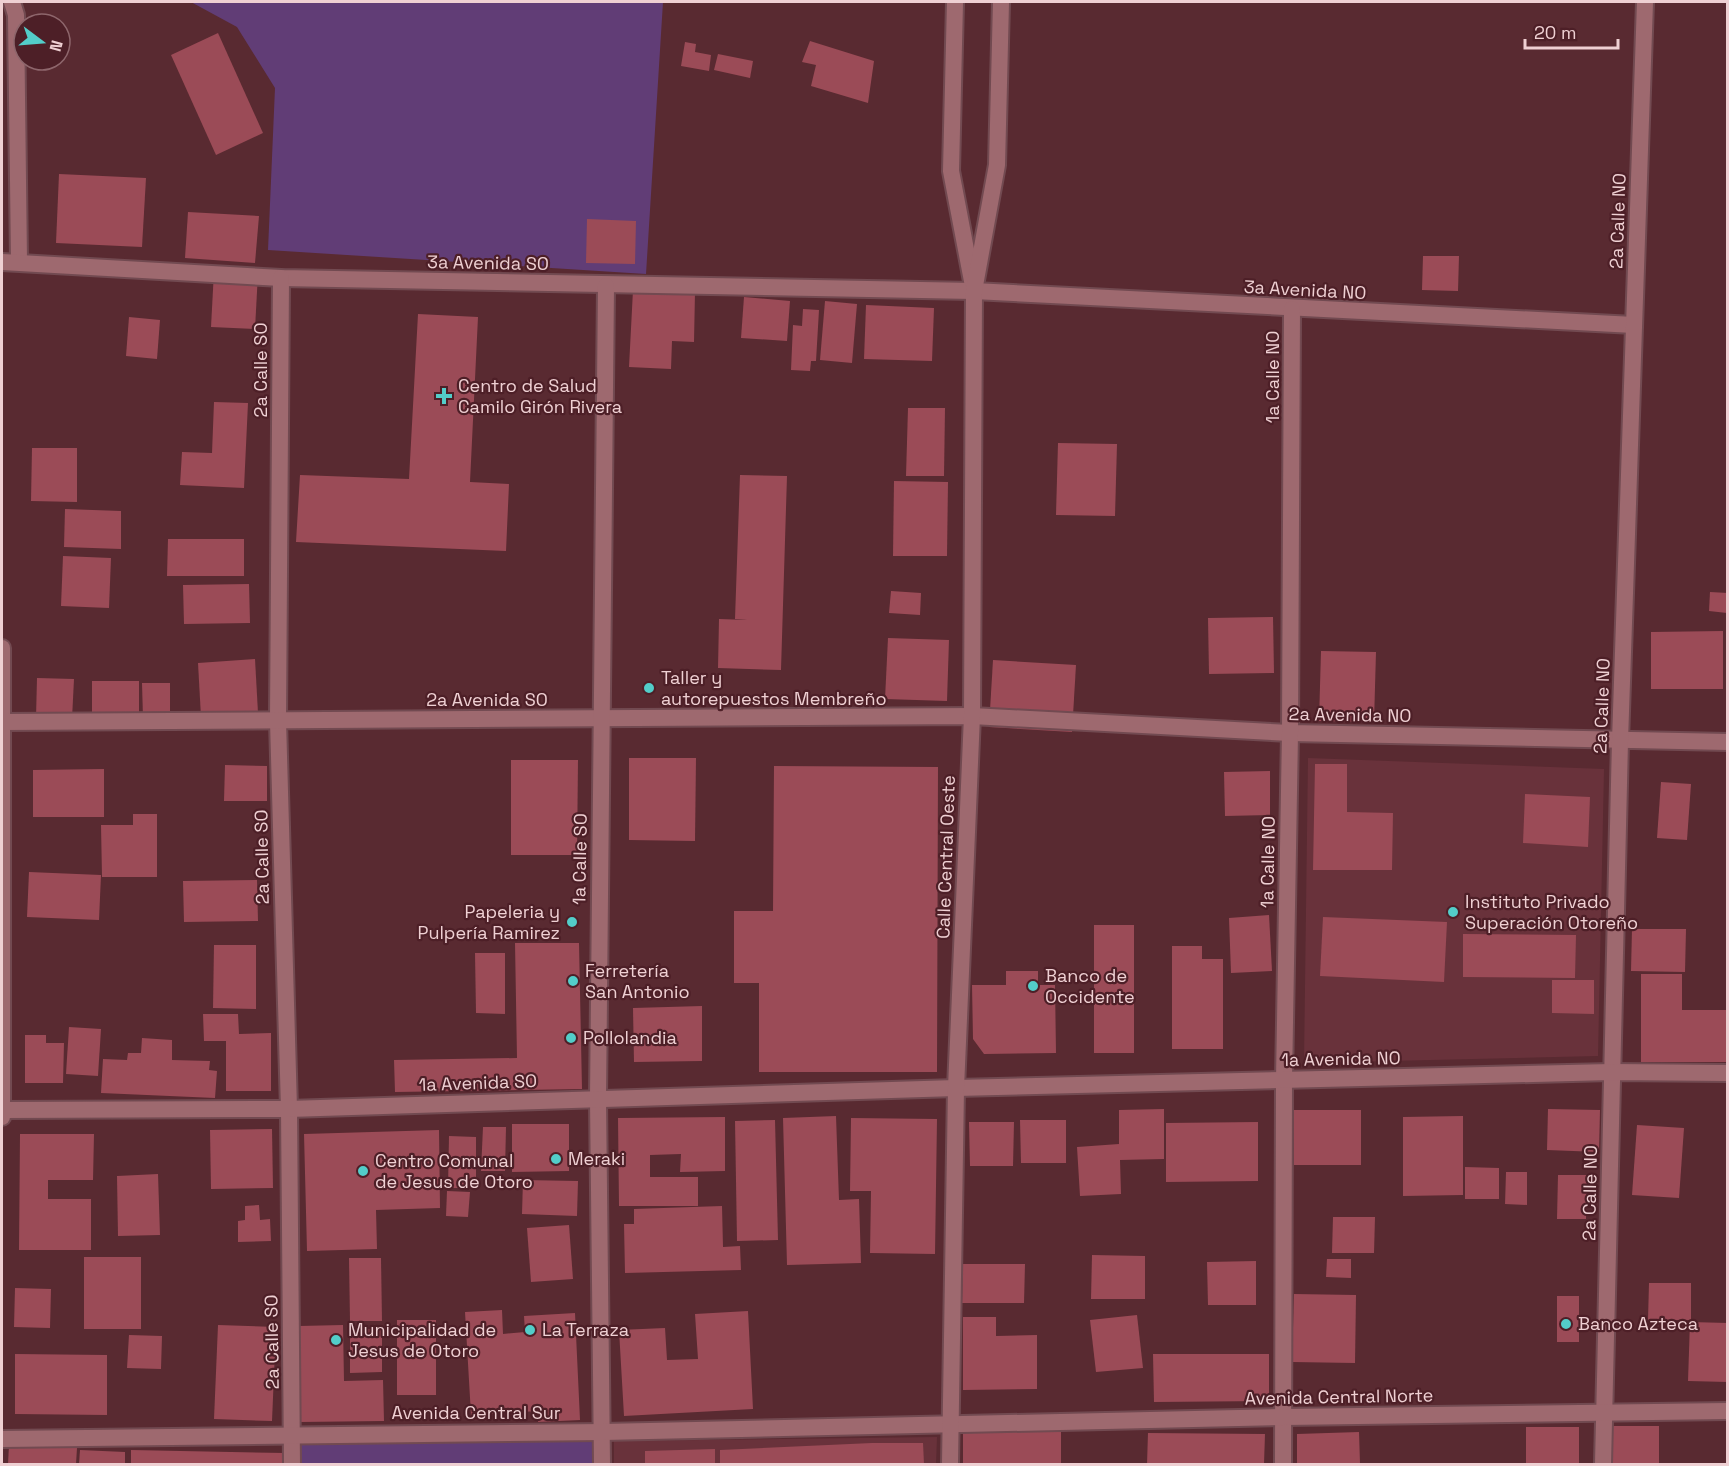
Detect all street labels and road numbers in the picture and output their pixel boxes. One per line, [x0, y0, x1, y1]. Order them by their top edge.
street label: 2a Calle NO [1604, 173, 1631, 269]
street label: 3a Avenida SO [427, 250, 549, 275]
street label: 3a Avenida NO [1243, 275, 1367, 304]
street label: 2a Calle SO [249, 323, 272, 417]
street label: 1a Calle NO [1261, 331, 1284, 423]
street label: 2a Calle NO [1588, 658, 1615, 754]
street label: 2a Avenida SO [426, 688, 548, 711]
street label: 2a Avenida NO [1289, 702, 1412, 727]
street label: Calle Central Oeste [931, 775, 960, 939]
street label: 2a Calle SO [249, 809, 274, 905]
street label: 1a Calle SO [567, 813, 592, 905]
street label: 1a Calle NO [1255, 816, 1280, 908]
street label: 1a Avenida NO [1281, 1046, 1401, 1071]
street label: 1a Avenida SO [418, 1069, 538, 1096]
street label: 2a Calle NO [1577, 1145, 1602, 1241]
street label: 2a Calle SO [259, 1294, 284, 1390]
street label: Avenida Central Norte [1244, 1383, 1433, 1410]
street label: Avenida Central Sur [392, 1401, 561, 1424]

